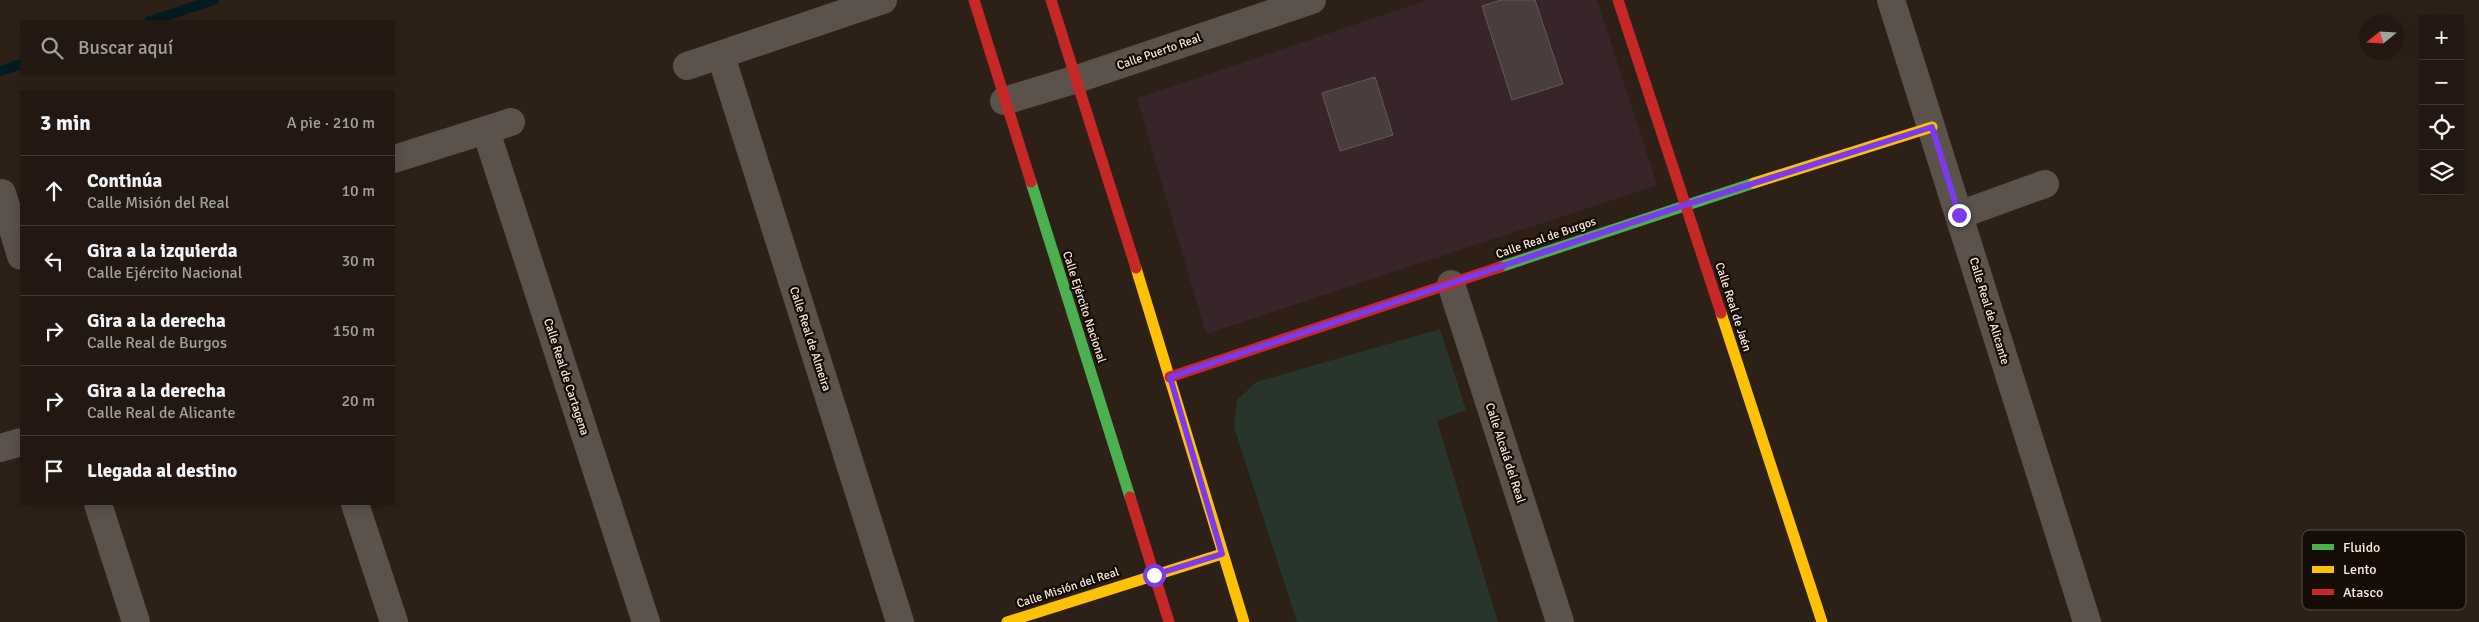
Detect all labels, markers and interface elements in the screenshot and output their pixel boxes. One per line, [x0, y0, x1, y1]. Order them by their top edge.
north arrow [2359, 15, 2404, 60]
map controls [2419, 15, 2464, 195]
button: + [2419, 15, 2464, 60]
search box [20, 20, 395, 75]
street label: Calle Puerto Real [1115, 30, 1204, 73]
icon: search [38, 34, 66, 62]
text: Buscar aquí [78, 36, 173, 60]
button: − [2419, 60, 2464, 105]
button: locate [2419, 105, 2464, 150]
text: 3 min [40, 110, 91, 136]
text: A pie · 210 m [287, 113, 375, 133]
button: layers [2419, 150, 2464, 195]
text: Continúa [87, 169, 162, 193]
icon: ahead [40, 177, 68, 205]
text: 10 m [341, 181, 375, 201]
text: Calle Misión del Real [87, 193, 229, 213]
route end [1948, 204, 1971, 227]
street label: Calle Real de Burgos [1494, 214, 1598, 262]
text: Gira a la izquierda [87, 239, 237, 263]
icon: left [40, 247, 68, 275]
street label: Calle Ejército Nacional [1059, 249, 1109, 365]
text: 30 m [341, 251, 375, 271]
street label: Calle Real de Alicante [1966, 256, 2012, 366]
street label: Calle Real de Jaén [1712, 261, 1754, 353]
text: Calle Ejército Nacional [87, 263, 242, 283]
street label: Calle Real de Almeira [786, 285, 834, 393]
text: Gira a la derecha [87, 309, 226, 333]
icon: right [40, 317, 68, 345]
street label: Calle Real de Cartagena [540, 317, 592, 437]
text: 150 m [333, 321, 375, 341]
text: Calle Real de Burgos [87, 333, 227, 353]
text: Gira a la derecha [87, 379, 226, 403]
icon: right [40, 387, 68, 415]
text: 20 m [341, 391, 375, 411]
street label: Calle Alcalá del Real [1482, 401, 1528, 505]
text: Calle Real de Alicante [87, 403, 235, 423]
icon: arrive [40, 457, 68, 485]
text: Llegada al destino [87, 459, 237, 483]
legend [2302, 530, 2466, 610]
text: Fluido [2343, 539, 2380, 556]
text: Lento [2343, 561, 2377, 578]
street label: Calle Misión del Real [1015, 564, 1122, 612]
route start [1143, 564, 1166, 587]
text: Atasco [2343, 584, 2383, 601]

